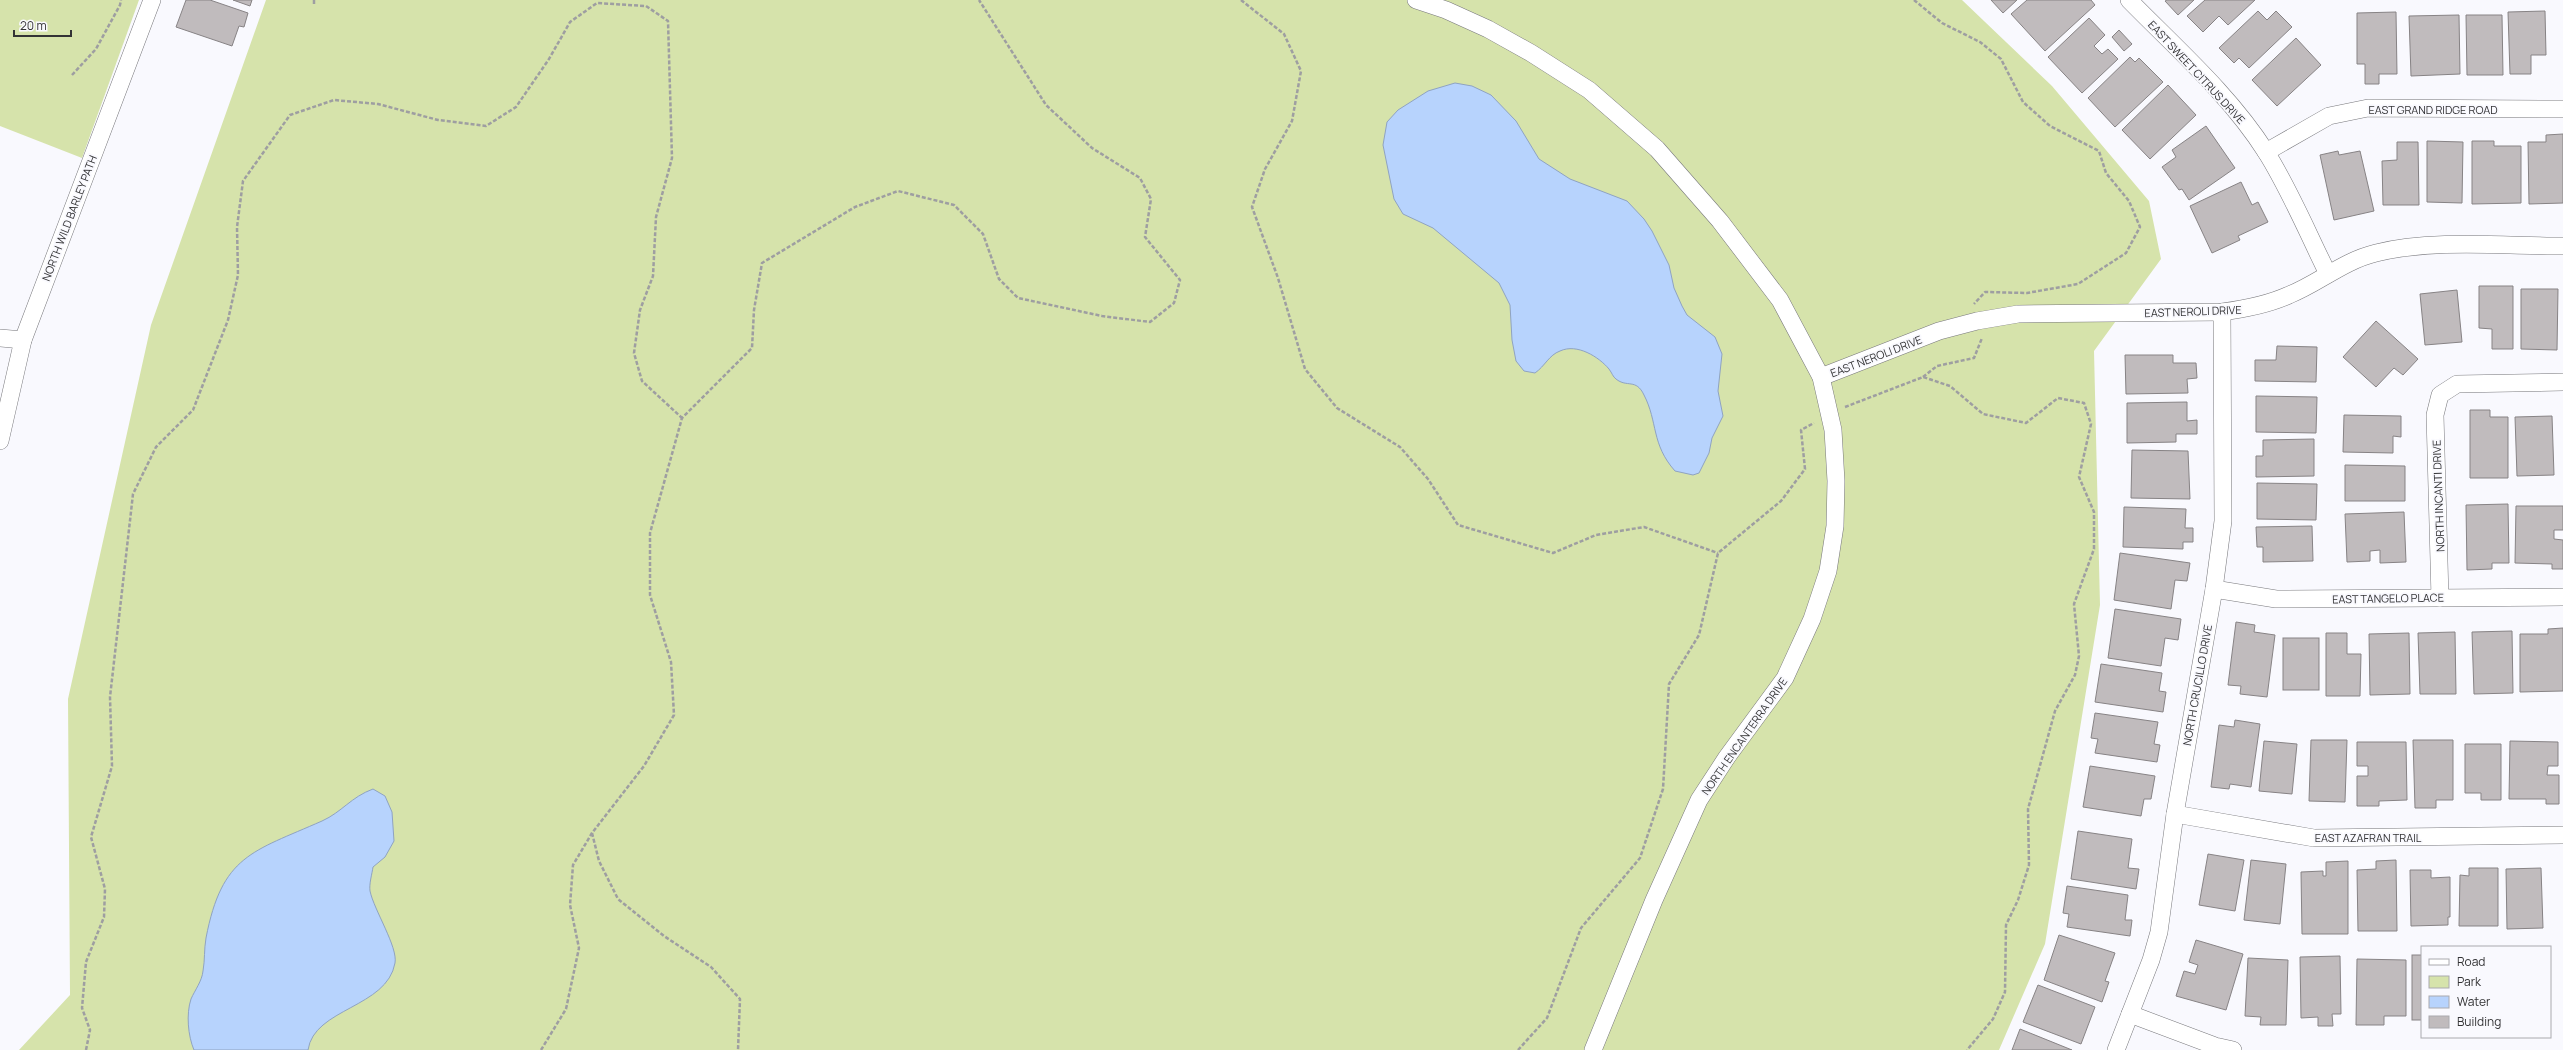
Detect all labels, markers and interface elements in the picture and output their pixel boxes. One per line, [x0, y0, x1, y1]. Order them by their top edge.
scale bar [14, 12, 71, 38]
text: 20 m [20, 17, 47, 34]
street label: EAST SWEET CITRUS DRIVE [2145, 17, 2249, 127]
street label: EAST GRAND RIDGE ROAD [2368, 102, 2498, 117]
street label: NORTH WILD BARLEY PATH [38, 153, 100, 283]
street label: EAST NEROLI DRIVE [2144, 302, 2242, 320]
street label: EAST NEROLI DRIVE [1828, 332, 1924, 380]
street label: NORTH INCANTI DRIVE [2429, 440, 2447, 552]
street label: EAST TANGELO PLACE [2332, 590, 2444, 606]
street label: NORTH CRUCILLO DRIVE [2179, 623, 2215, 747]
street label: NORTH ENCANTERRA DRIVE [1698, 674, 1790, 798]
street label: EAST AZAFRAN TRAIL [2315, 830, 2422, 845]
legend [2421, 946, 2551, 1038]
text: Road [2457, 953, 2485, 970]
text: Park [2457, 973, 2482, 990]
text: Water [2457, 993, 2491, 1010]
text: Building [2457, 1013, 2501, 1030]

